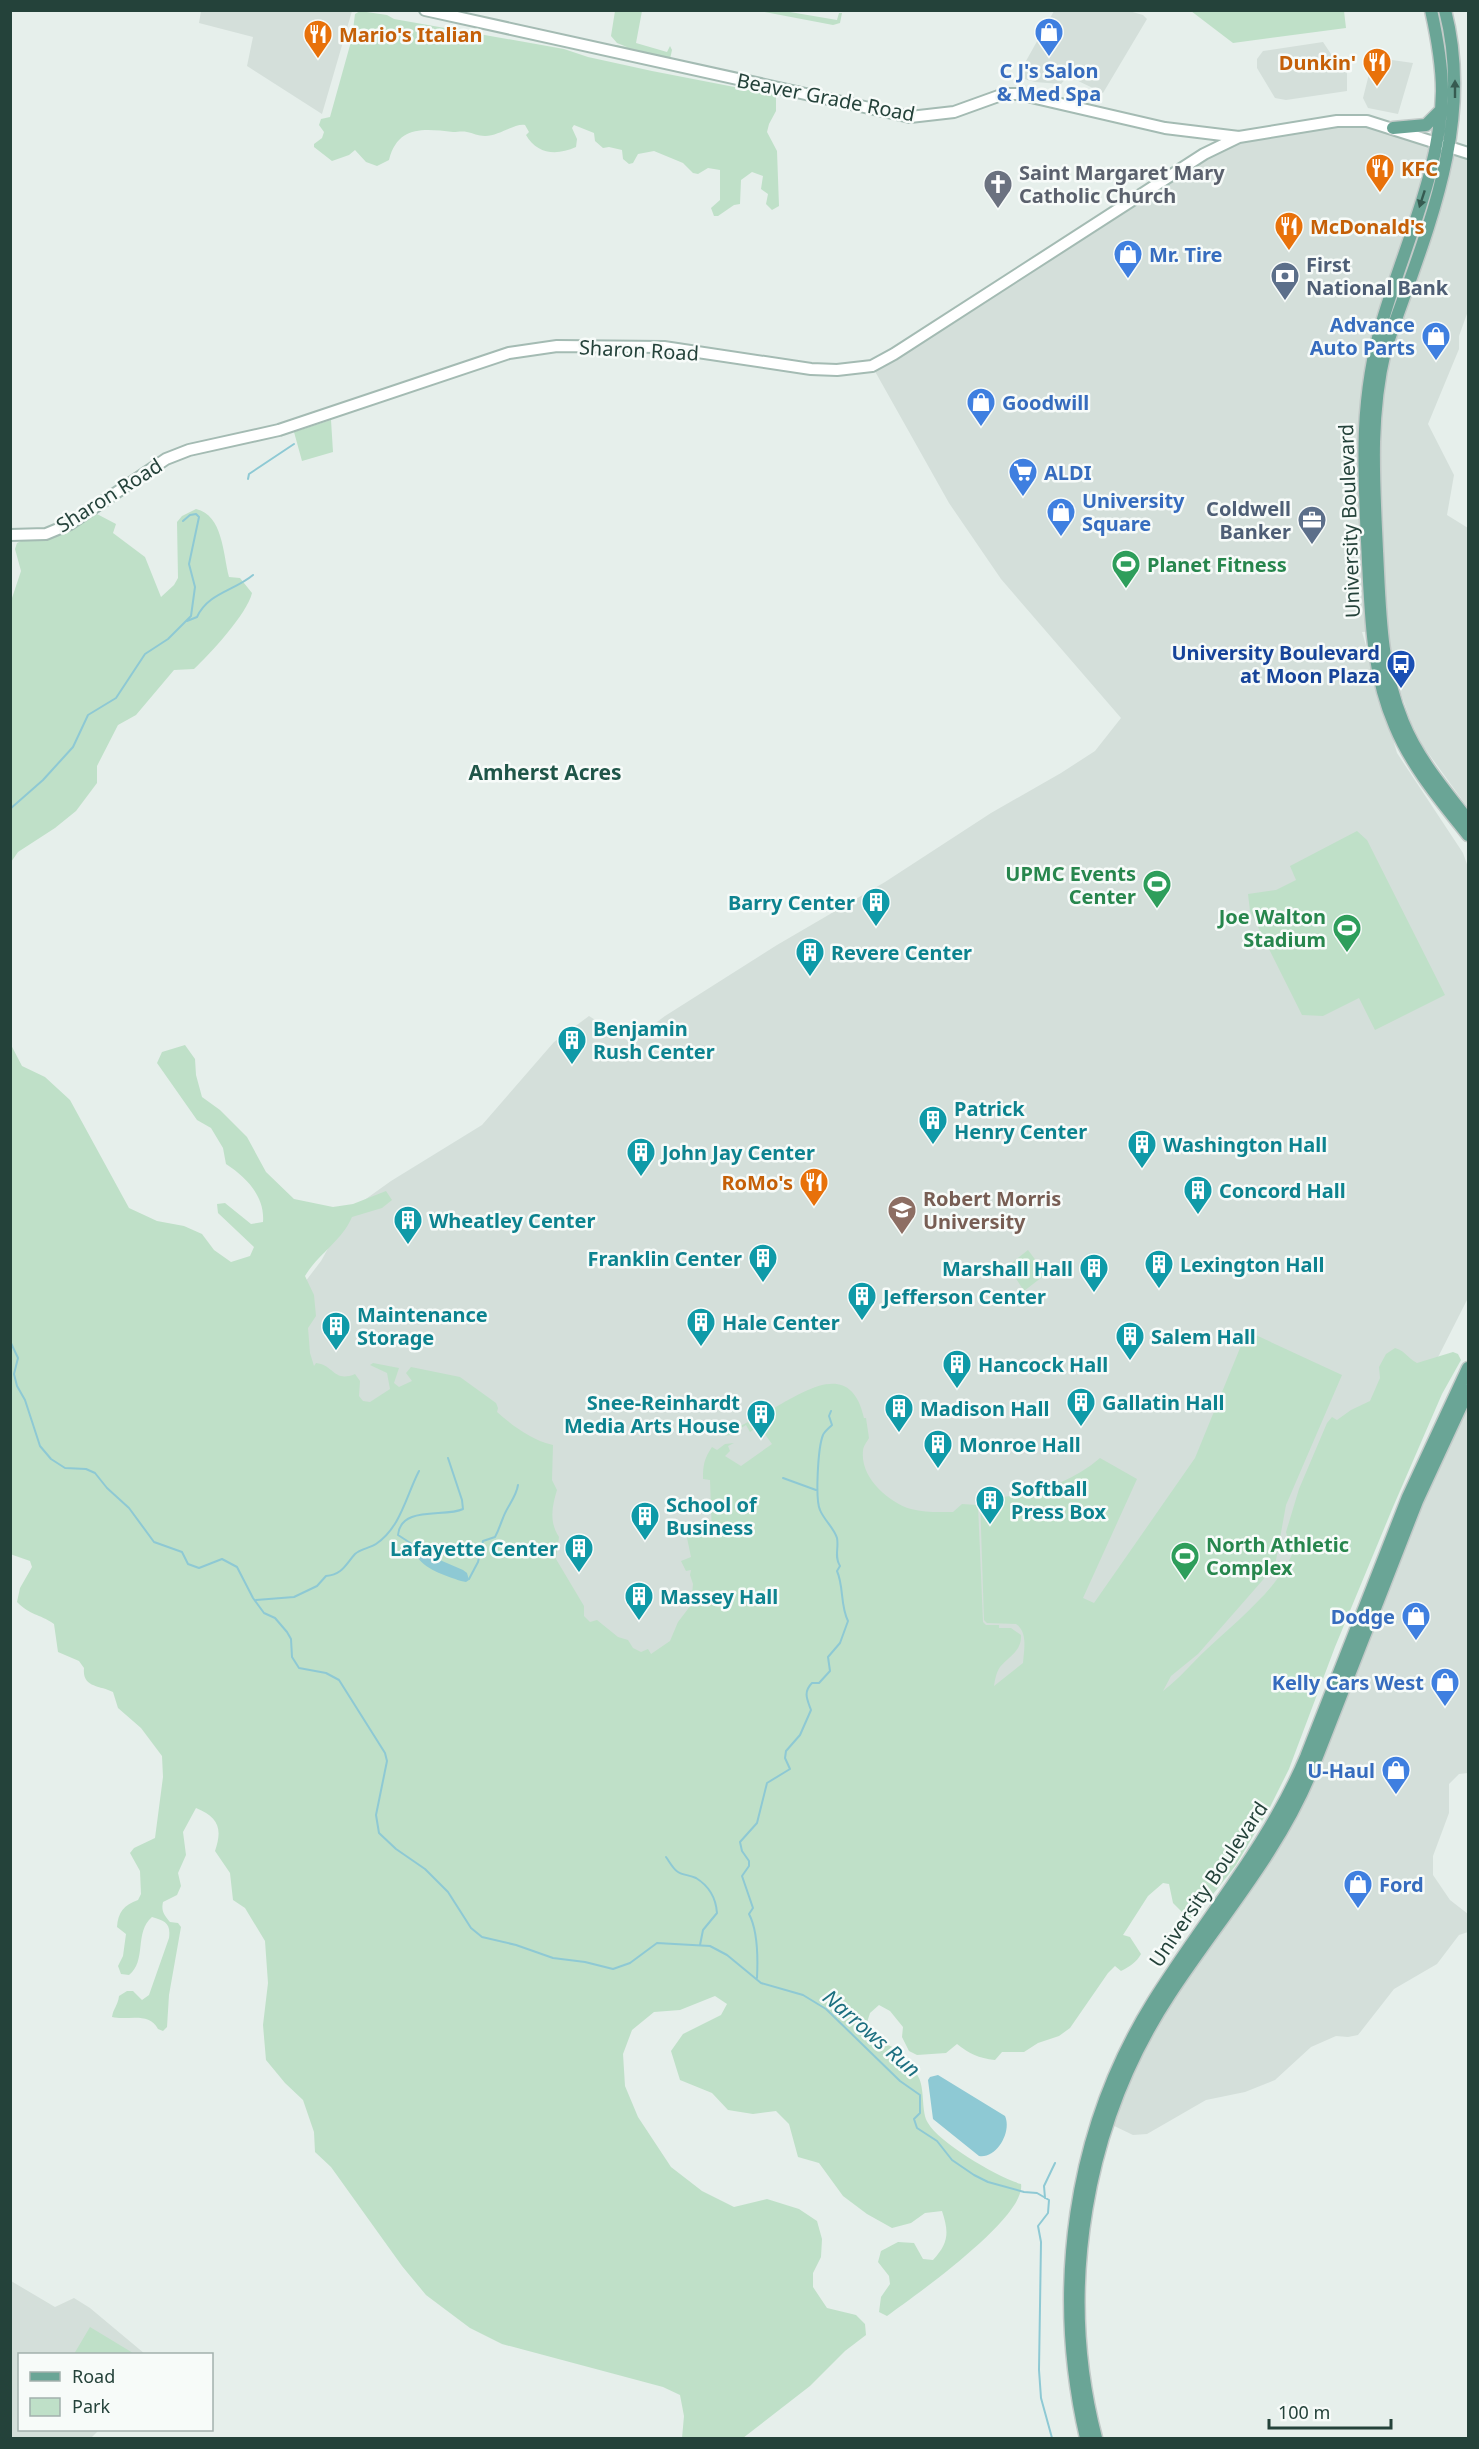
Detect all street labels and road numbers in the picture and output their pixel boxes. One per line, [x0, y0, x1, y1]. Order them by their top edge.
street label: Beaver Grade Road [735, 66, 917, 128]
street label: Sharon Road [578, 333, 700, 367]
street label: University Boulevard [1332, 423, 1366, 619]
street label: Sharon Road [51, 452, 167, 538]
street label: University Boulevard [1142, 1796, 1274, 1972]

